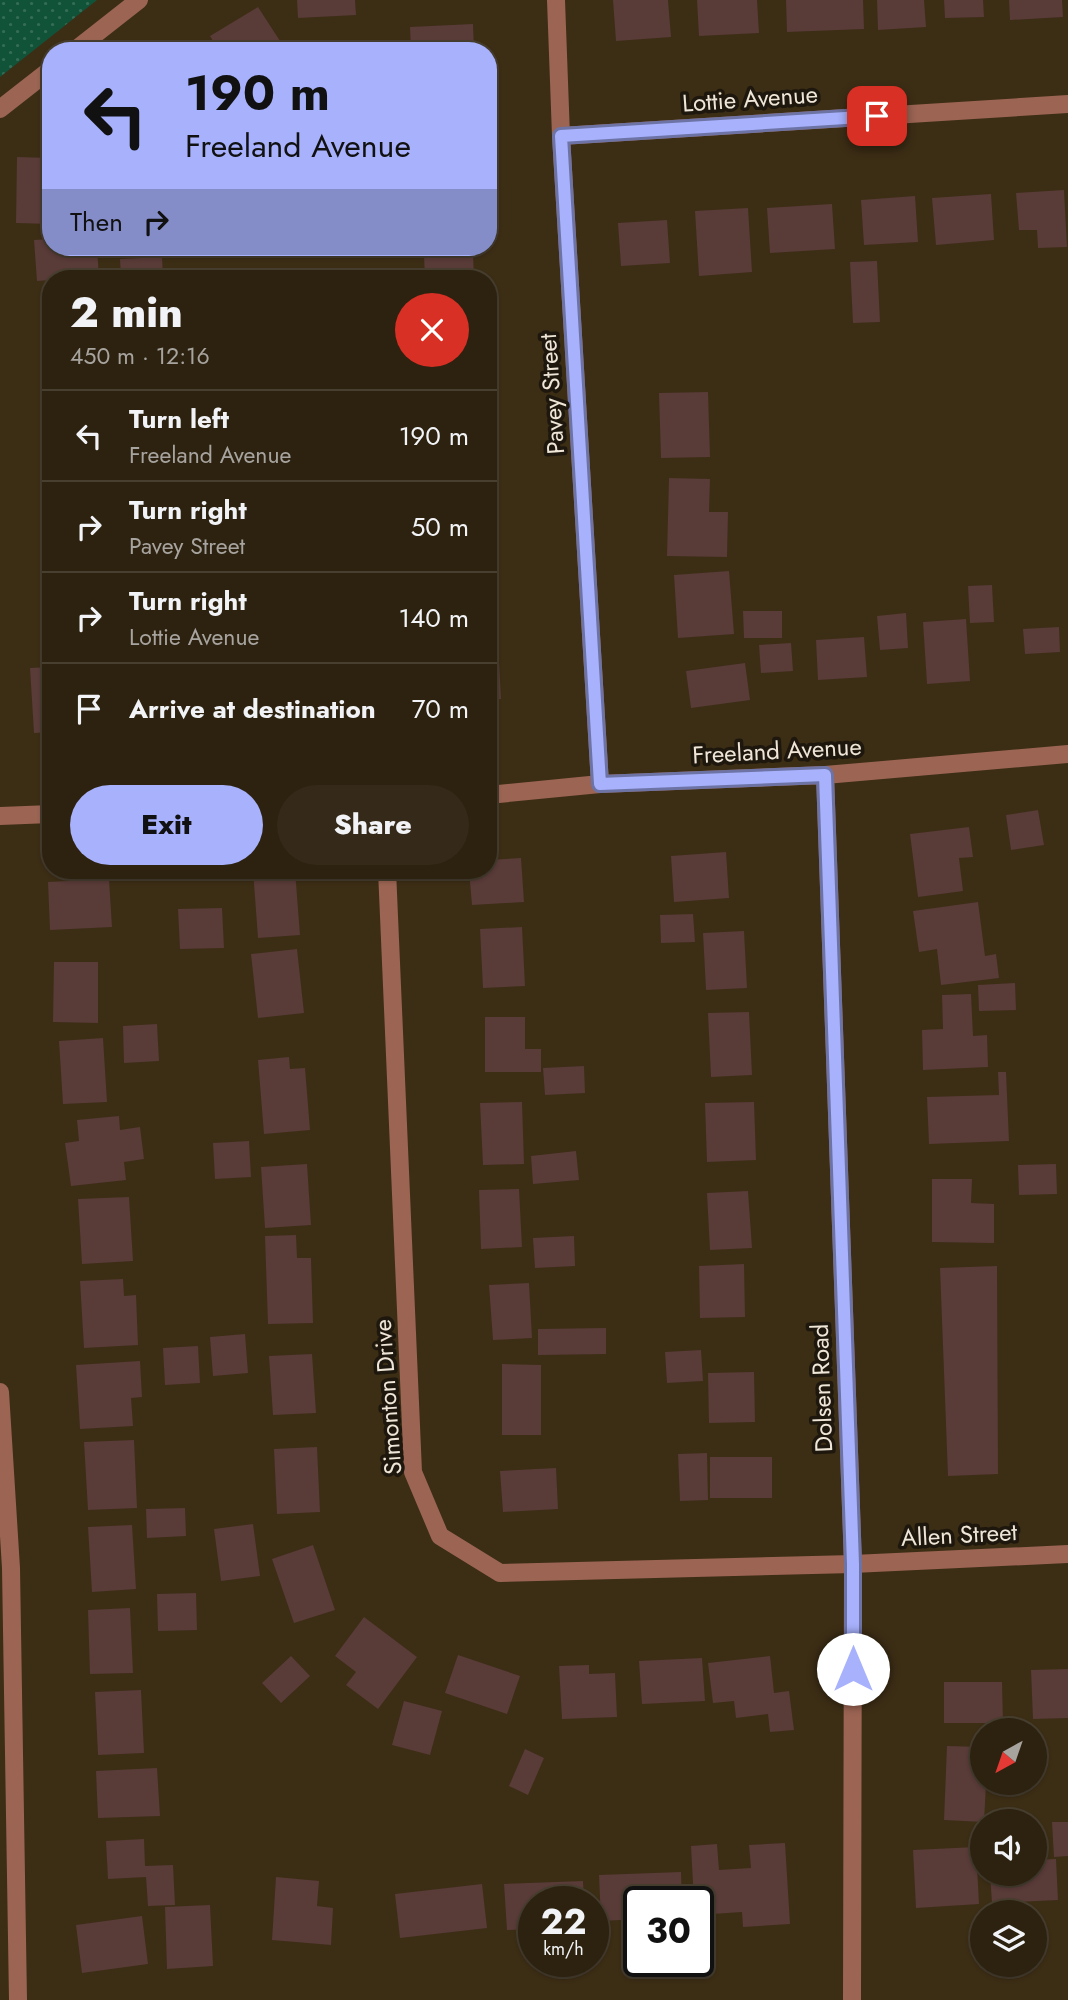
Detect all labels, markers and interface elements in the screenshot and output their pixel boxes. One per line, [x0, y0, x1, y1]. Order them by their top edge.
text: 190 m [185, 58, 330, 128]
icon: left [70, 70, 161, 161]
street label: Lottie Avenue [681, 76, 819, 121]
pin [847, 86, 907, 146]
icon: arrive [858, 97, 896, 135]
text: Freeland Avenue [185, 123, 411, 169]
text: Then [70, 203, 123, 241]
icon: right [137, 203, 175, 241]
text: 2 min [70, 282, 183, 343]
button: close [395, 293, 469, 367]
street label: Pavey Street [530, 332, 573, 456]
text: 450 m · 12:16 [70, 339, 210, 373]
text: Turn left [129, 400, 229, 438]
icon: left [70, 417, 108, 455]
text: 190 m [399, 417, 469, 455]
text: Freeland Avenue [129, 438, 291, 472]
text: Turn right [129, 491, 247, 529]
icon: right [70, 508, 108, 546]
text: 50 m [411, 508, 469, 546]
text: Pavey Street [129, 529, 245, 563]
text: Turn right [129, 582, 247, 620]
icon: right [70, 599, 108, 637]
text: 140 m [398, 599, 469, 637]
text: Lottie Avenue [129, 620, 259, 654]
icon: arrive [70, 690, 108, 728]
text: Arrive at destination [129, 690, 376, 728]
text: 70 m [412, 690, 469, 728]
street label: Freeland Avenue [691, 729, 862, 772]
button: Exit [70, 785, 263, 865]
button: Share [277, 785, 469, 865]
street label: Simonton Drive [365, 1318, 410, 1476]
street label: Dolsen Road [802, 1323, 841, 1453]
street label: Allen Street [900, 1514, 1018, 1555]
position arrow [816, 1632, 890, 1706]
north arrow [970, 1718, 1046, 1796]
map controls [970, 1718, 1047, 1977]
button: sound [970, 1809, 1047, 1886]
speed limit sign: 30 [623, 1886, 714, 1977]
text: 22 [541, 1897, 586, 1947]
button: layers [970, 1900, 1047, 1977]
text: km/h [543, 1936, 584, 1962]

